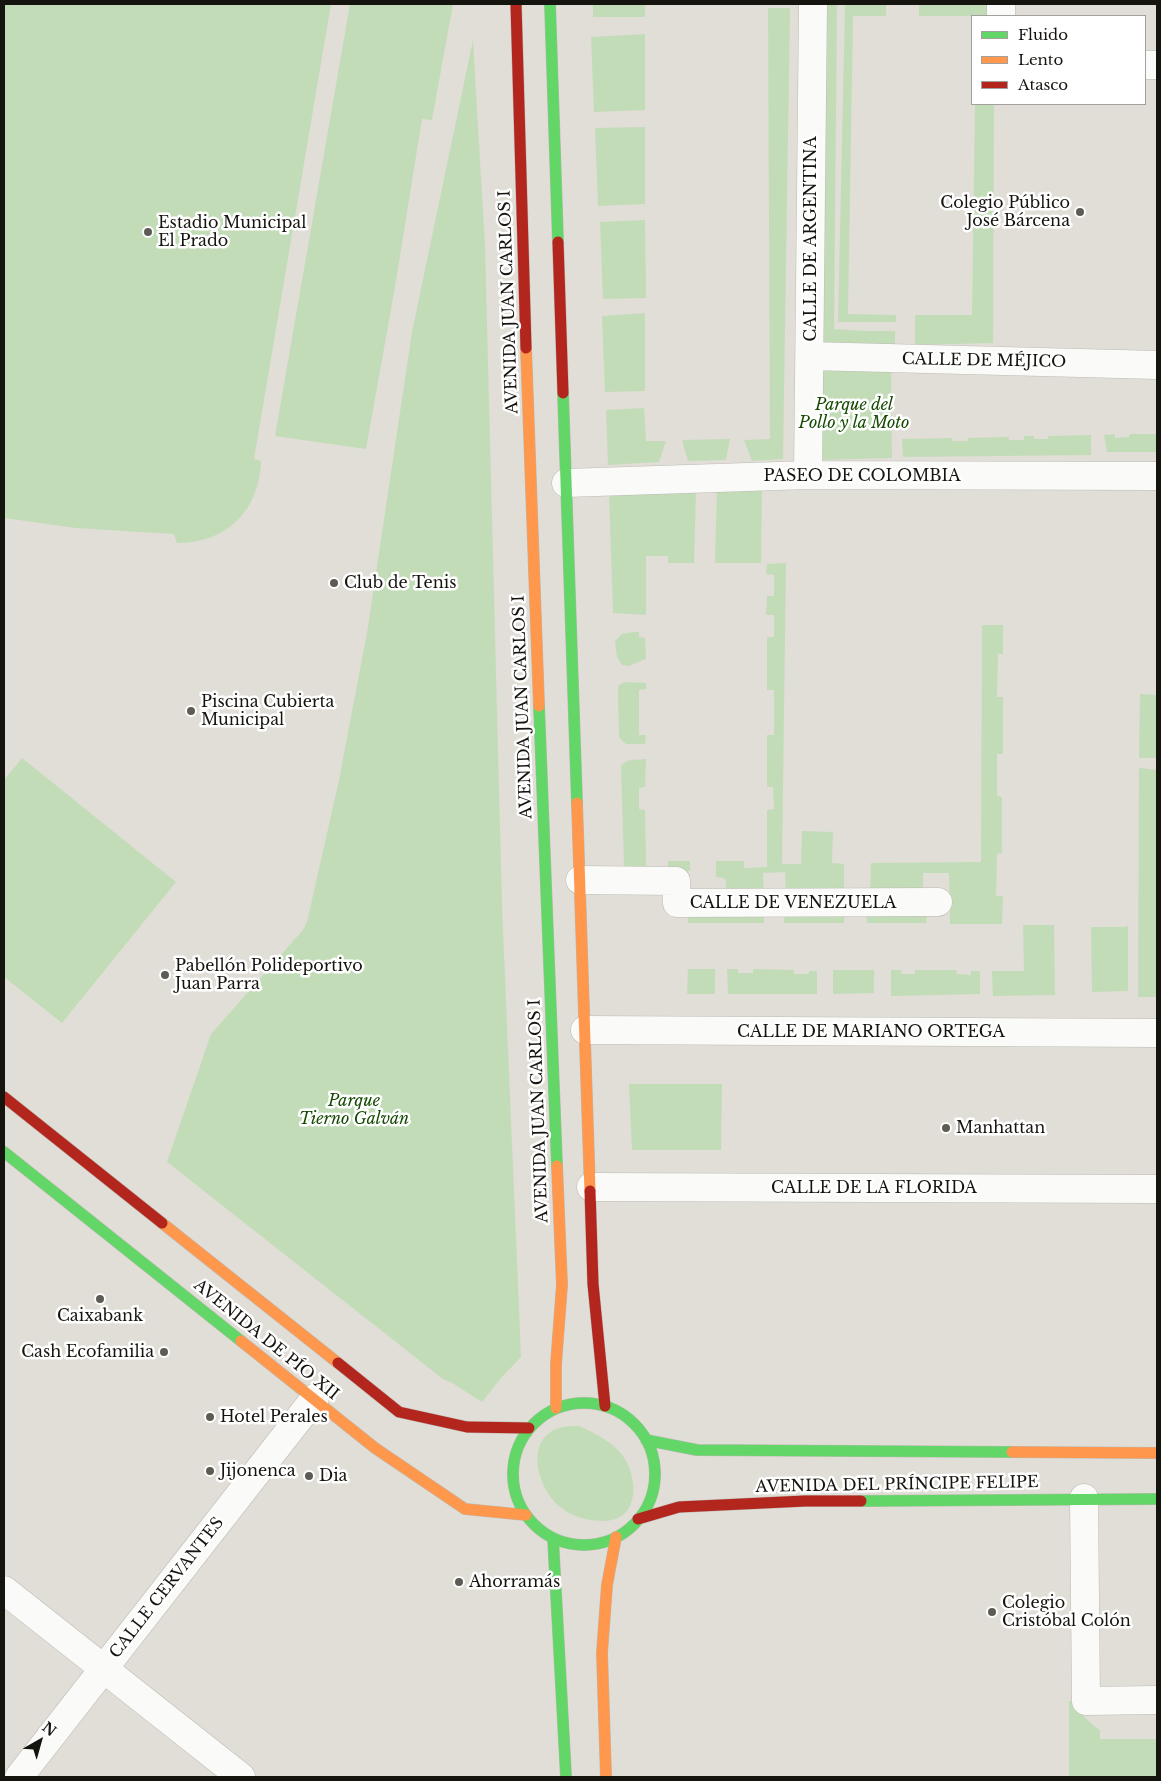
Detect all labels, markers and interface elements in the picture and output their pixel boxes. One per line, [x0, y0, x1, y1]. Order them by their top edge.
legend [971, 15, 1146, 105]
text: Fluido [1018, 25, 1068, 44]
text: Lento [1018, 50, 1063, 69]
text: Atasco [1018, 75, 1068, 94]
street label: CALLE DE ARGENTINA [801, 136, 821, 342]
street label: AVENIDA JUAN CARLOS I [496, 190, 522, 414]
place label: Colegio Público José Bárcena [940, 193, 1070, 231]
marker: Colegio Público José Bárcena [1074, 206, 1086, 218]
place label: Estadio Municipal El Prado [158, 213, 306, 251]
marker: Estadio Municipal El Prado [142, 226, 154, 238]
street label: CALLE DE MÉJICO [902, 350, 1066, 372]
park label: Parque del Pollo y la Moto [799, 395, 909, 433]
street label: PASEO DE COLOMBIA [763, 466, 961, 486]
place label: Club de Tenis [344, 573, 456, 593]
marker: Club de Tenis [328, 577, 340, 589]
street label: AVENIDA JUAN CARLOS I [510, 595, 536, 819]
place label: Piscina Cubierta Municipal [201, 692, 334, 730]
marker: Piscina Cubierta Municipal [185, 705, 197, 717]
street label: CALLE DE VENEZUELA [690, 893, 896, 913]
place label: Pabellón Polideportivo Juan Parra [175, 956, 363, 994]
marker: Pabellón Polideportivo Juan Parra [159, 969, 171, 981]
street label: AVENIDA JUAN CARLOS I [526, 999, 552, 1223]
street label: CALLE DE MARIANO ORTEGA [737, 1022, 1005, 1042]
park label: Parque Tierno Galván [299, 1091, 409, 1129]
place label: Manhattan [956, 1118, 1045, 1138]
marker: Manhattan [940, 1122, 952, 1134]
street label: CALLE DE LA FLORIDA [771, 1178, 977, 1198]
street label: AVENIDA DE PÍO XII [190, 1276, 342, 1404]
marker: Caixabank [94, 1293, 106, 1305]
place label: Caixabank [57, 1306, 143, 1326]
place label: Cash Ecofamilia [21, 1342, 154, 1362]
marker: Cash Ecofamilia [158, 1346, 170, 1358]
place label: Hotel Perales [220, 1407, 328, 1427]
marker: Hotel Perales [204, 1411, 216, 1423]
place label: Jijonenca [220, 1461, 296, 1481]
marker: Jijonenca [204, 1465, 216, 1477]
place label: Dia [319, 1466, 347, 1486]
marker: Dia [303, 1470, 315, 1482]
street label: AVENIDA DEL PRÍNCIPE FELIPE [755, 1473, 1039, 1497]
street label: CALLE CERVANTES [106, 1514, 228, 1662]
place label: Ahorramás [469, 1572, 560, 1592]
marker: Ahorramás [453, 1576, 465, 1588]
place label: Colegio Cristóbal Colón [1002, 1593, 1131, 1631]
marker: Colegio Cristóbal Colón [986, 1606, 998, 1618]
north arrow [15, 1716, 65, 1766]
text: N [38, 1718, 60, 1740]

